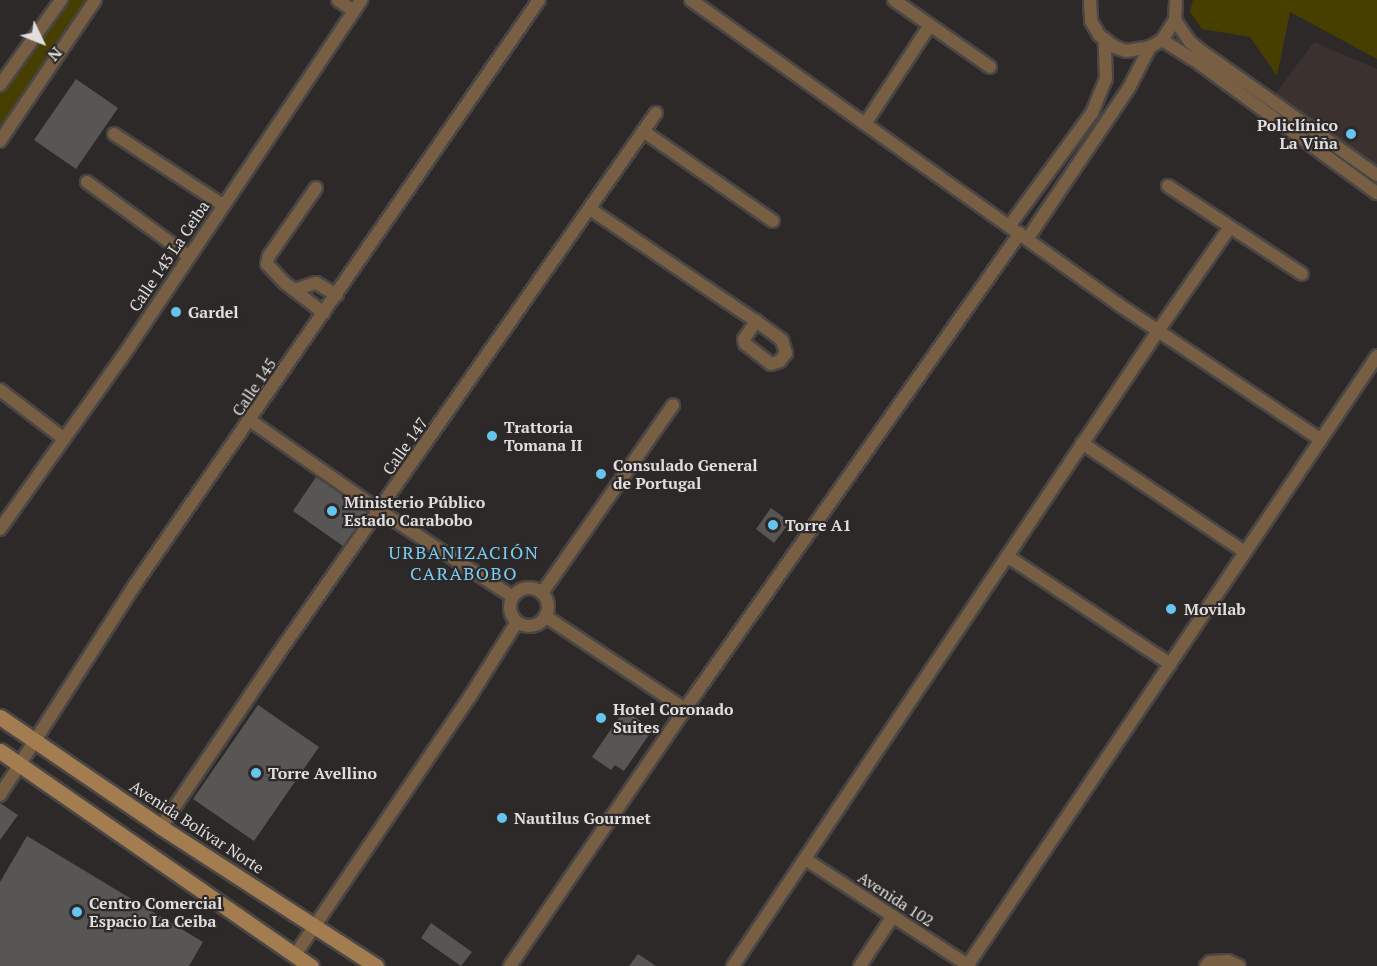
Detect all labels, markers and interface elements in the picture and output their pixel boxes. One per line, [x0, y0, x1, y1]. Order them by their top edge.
north arrow [12, 12, 72, 72]
text: N [43, 42, 67, 66]
place label: Policlínico La Viña [1257, 115, 1338, 153]
marker: Policlínico La Viña [1342, 125, 1360, 143]
street label: Calle 143 La Ceiba [125, 197, 213, 315]
place label: Gardel [188, 302, 239, 322]
marker: Gardel [169, 305, 183, 319]
street label: Calle 145 [228, 354, 280, 420]
street label: Calle 147 [378, 414, 432, 478]
place label: Trattoria Tomana II [504, 417, 582, 455]
marker: Trattoria Tomana II [485, 429, 499, 443]
place label: Consulado General de Portugal [613, 455, 758, 493]
marker: Consulado General de Portugal [594, 467, 608, 481]
place label: Ministerio Público Estado Carabobo [344, 492, 485, 530]
marker: Ministerio Público Estado Carabobo [325, 504, 339, 518]
place label: Torre A1 [785, 515, 852, 535]
marker: Torre A1 [766, 518, 780, 532]
district label: URBANIZACIÓN CARABOBO [389, 542, 539, 584]
place label: Movilab [1184, 599, 1246, 619]
marker: Movilab [1162, 600, 1180, 618]
place label: Hotel Coronado Suites [613, 699, 734, 737]
marker: Hotel Coronado Suites [594, 711, 608, 725]
place label: Torre Avellino [268, 763, 377, 783]
marker: Torre Avellino [249, 766, 263, 780]
street label: Avenida Bolívar Norte [126, 776, 268, 878]
place label: Nautilus Gourmet [514, 808, 651, 828]
marker: Nautilus Gourmet [495, 811, 509, 825]
street label: Avenida 102 [855, 867, 937, 931]
place label: Centro Comercial Espacio La Ceiba [89, 893, 222, 931]
marker: Centro Comercial Espacio La Ceiba [70, 905, 84, 919]

